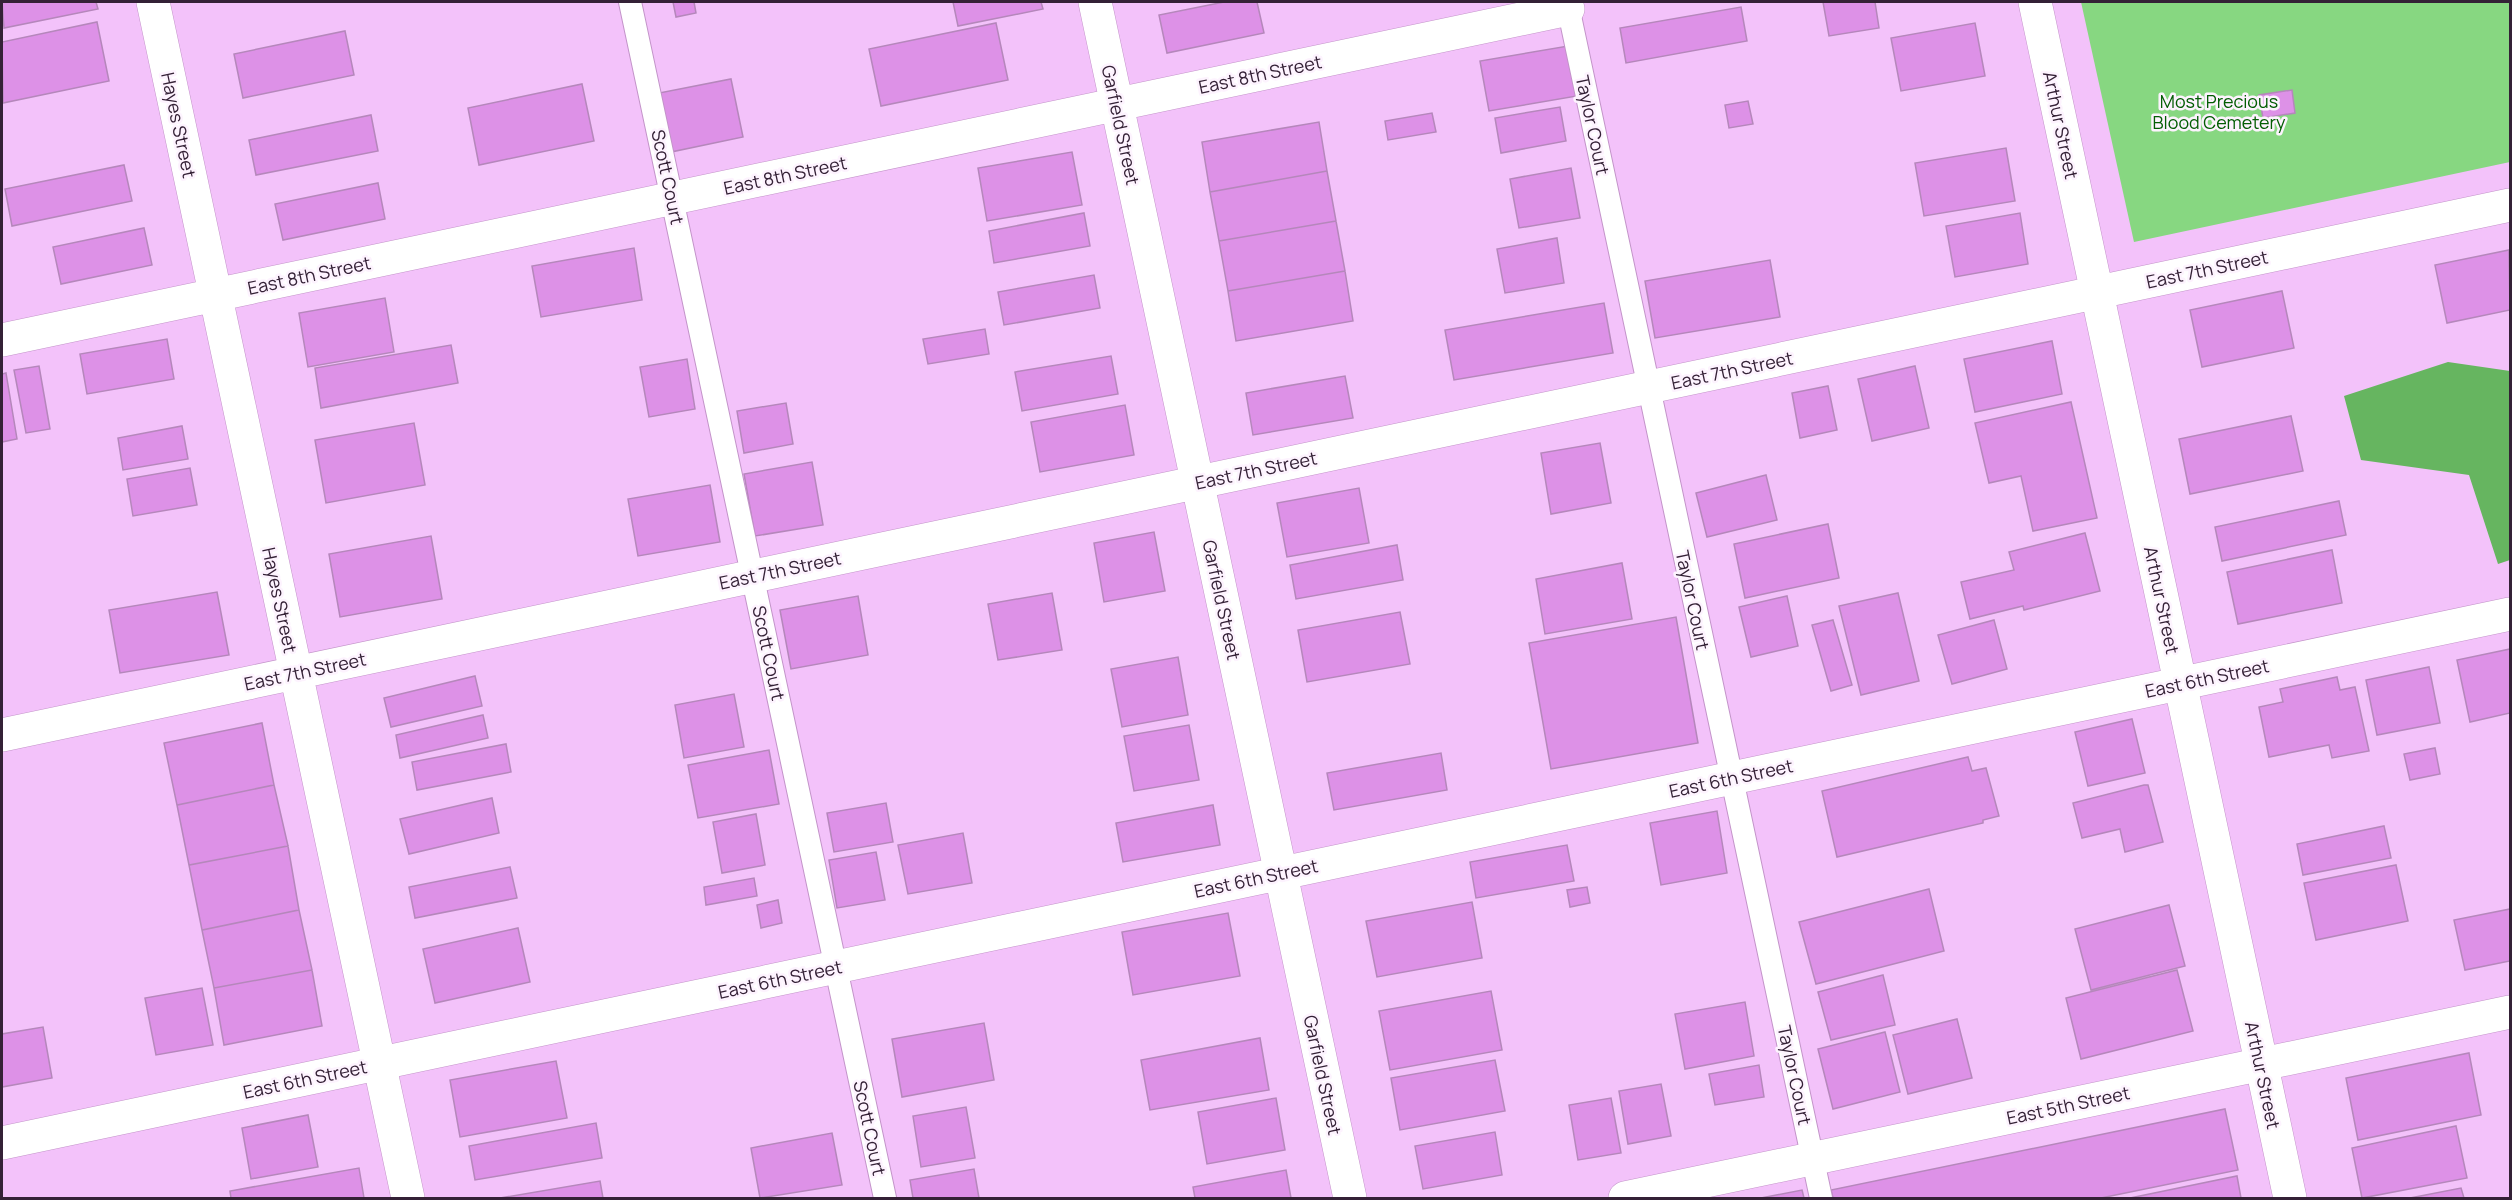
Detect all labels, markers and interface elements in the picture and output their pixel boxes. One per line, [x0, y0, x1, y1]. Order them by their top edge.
street label: East 8th Street [1196, 49, 1324, 99]
street label: Garfield Street [1097, 63, 1145, 187]
street label: Arthur Street [2038, 69, 2084, 181]
street label: Hayes Street [156, 70, 202, 180]
street label: Taylor Court [1571, 73, 1615, 177]
park label: Most Precious Blood Cemetery [2153, 89, 2286, 134]
street label: Scott Court [646, 127, 690, 227]
street label: East 8th Street [721, 150, 849, 200]
street label: East 7th Street [2144, 244, 2270, 294]
street label: East 8th Street [245, 250, 373, 300]
street label: East 7th Street [1669, 345, 1795, 395]
street label: East 7th Street [1193, 445, 1319, 495]
street label: Garfield Street [1198, 538, 1246, 662]
street label: Arthur Street [2139, 544, 2185, 656]
street label: Hayes Street [257, 545, 303, 655]
street label: East 7th Street [717, 545, 843, 595]
street label: Taylor Court [1671, 548, 1715, 652]
street label: Scott Court [747, 603, 791, 703]
street label: East 7th Street [242, 646, 368, 696]
street label: East 6th Street [2143, 653, 2271, 703]
street label: East 6th Street [1667, 753, 1795, 803]
street label: East 6th Street [1192, 853, 1320, 903]
street label: East 6th Street [716, 954, 844, 1004]
street label: Garfield Street [1299, 1013, 1347, 1137]
street label: Arthur Street [2240, 1019, 2286, 1131]
street label: Taylor Court [1773, 1023, 1817, 1127]
street label: East 6th Street [241, 1054, 369, 1104]
street label: Scott Court [848, 1078, 892, 1178]
street label: East 5th Street [2004, 1080, 2132, 1130]

